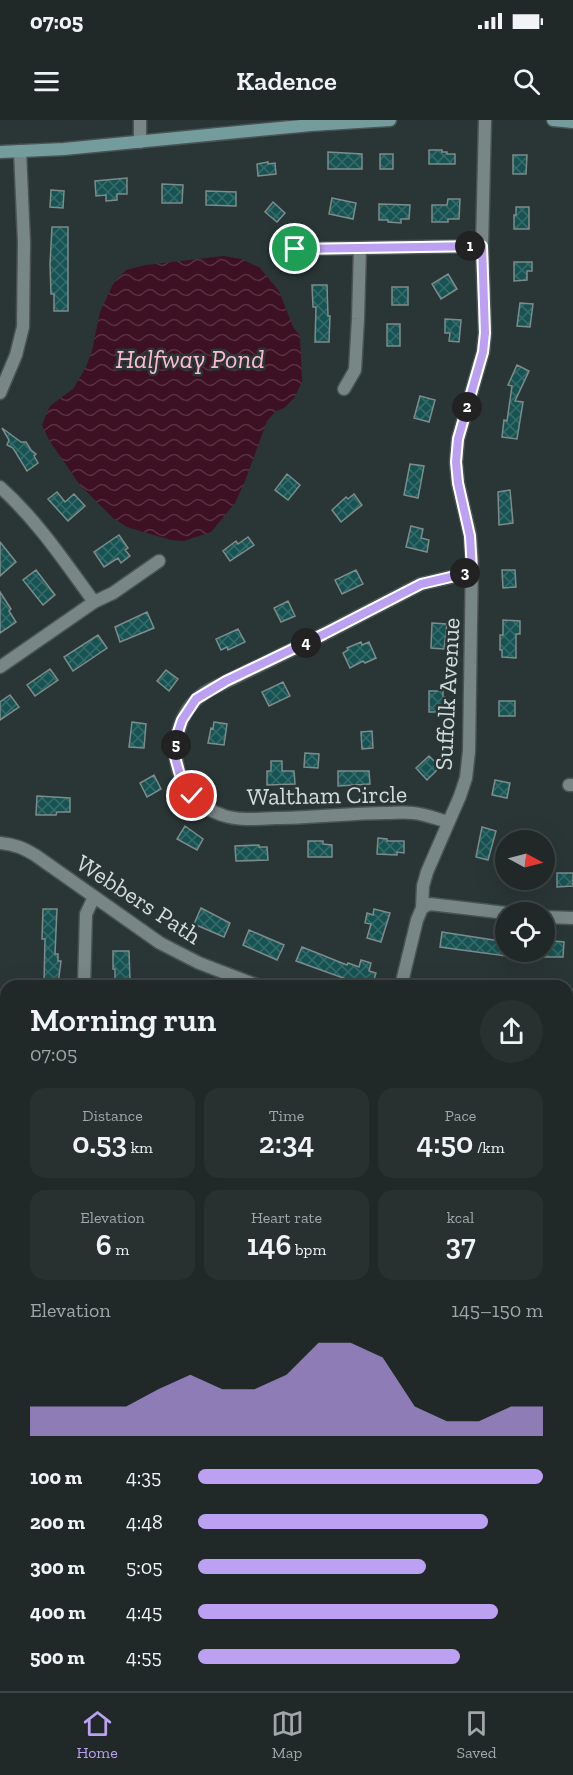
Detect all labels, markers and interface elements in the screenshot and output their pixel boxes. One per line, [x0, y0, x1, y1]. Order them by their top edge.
text: 07:05 [30, 8, 83, 35]
icon: menu [30, 65, 63, 98]
text: Kadence [236, 65, 337, 97]
icon: search [510, 65, 543, 98]
pin [269, 223, 320, 274]
pin: 1 [455, 231, 485, 261]
icon: arrive [278, 232, 311, 265]
text: 1 [467, 236, 473, 255]
water label: Halfway Pond [116, 343, 264, 375]
pin: 2 [452, 392, 482, 422]
text: 2 [463, 397, 471, 416]
pin: 3 [450, 558, 480, 588]
text: 3 [461, 563, 469, 582]
street label: Suffolk Avenue [429, 617, 465, 771]
pin: 4 [291, 628, 321, 658]
text: 4 [301, 633, 311, 652]
pin: 5 [161, 730, 191, 760]
text: 5 [172, 735, 180, 754]
pin [166, 770, 217, 821]
icon: check [175, 779, 208, 812]
street label: Waltham Circle [247, 779, 407, 811]
north arrow [495, 830, 555, 890]
map controls [495, 830, 555, 962]
street label: Webbers Path [71, 848, 207, 950]
button: locate [495, 902, 555, 962]
text: Morning run [30, 1000, 216, 1039]
button: share [480, 1000, 543, 1063]
text: 07:05 [30, 1042, 77, 1066]
text: Distance [82, 1106, 143, 1125]
text: Time [269, 1106, 304, 1125]
text: Pace [445, 1106, 476, 1125]
text: 0.53 [72, 1125, 127, 1161]
text: 2:34 [259, 1125, 314, 1161]
text: 4:50 [417, 1125, 473, 1161]
text: km [127, 1138, 153, 1157]
text: /km [473, 1138, 504, 1157]
text: Elevation [80, 1208, 145, 1227]
text: Heart rate [251, 1208, 322, 1227]
text: kcal [447, 1208, 474, 1227]
text: 6 [96, 1227, 112, 1263]
text: 146 [247, 1227, 291, 1263]
text: 37 [445, 1227, 476, 1263]
text: m [112, 1240, 129, 1259]
text: bpm [291, 1240, 326, 1259]
text: Elevation [30, 1298, 111, 1322]
text: 145–150 m [451, 1298, 543, 1322]
text: 100 m [30, 1465, 82, 1489]
text: 4:35 [126, 1465, 161, 1489]
text: 200 m [30, 1510, 85, 1534]
text: 4:48 [126, 1510, 163, 1534]
text: 300 m [30, 1555, 85, 1579]
text: 5:05 [126, 1555, 162, 1579]
text: 400 m [30, 1600, 86, 1624]
text: 4:45 [126, 1600, 162, 1624]
text: 500 m [30, 1645, 85, 1669]
text: 4:55 [126, 1645, 162, 1669]
tab: Home [76, 1707, 118, 1762]
tab: Map [271, 1707, 304, 1762]
tab: Saved [456, 1707, 497, 1762]

